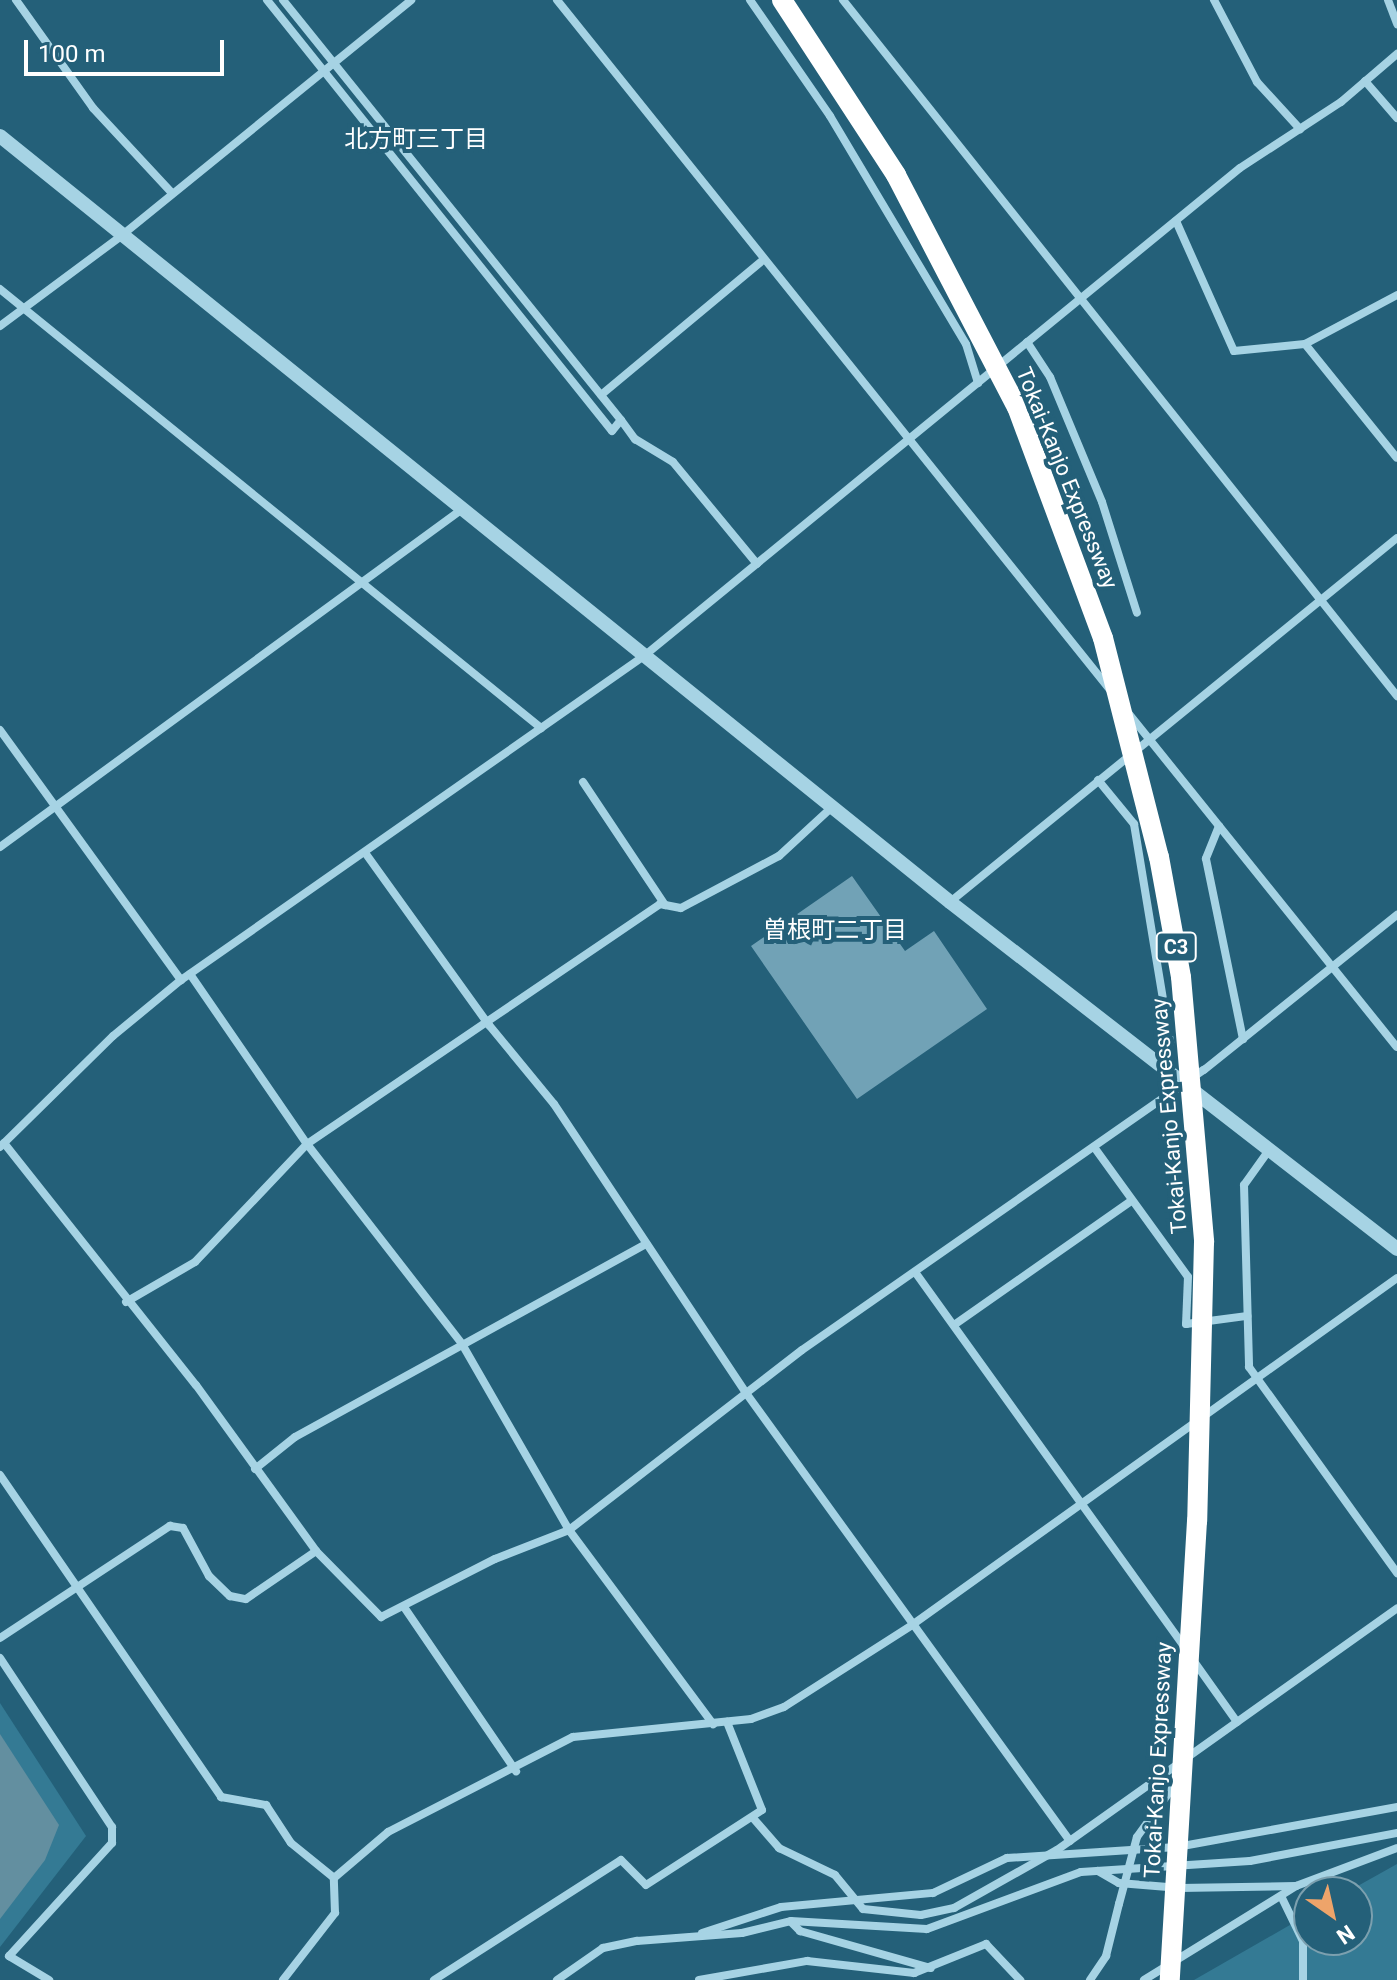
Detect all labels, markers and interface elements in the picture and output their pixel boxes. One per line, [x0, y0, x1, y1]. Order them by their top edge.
scale bar [28, 24, 228, 74]
text: 100 m [38, 40, 105, 68]
district label: 北方町三丁目 [344, 126, 488, 154]
street label: Tokai-Kanjo Expressway [1010, 363, 1124, 593]
district label: 曽根町二丁目 [763, 917, 907, 945]
road number: C3 [1154, 931, 1198, 963]
street label: Tokai-Kanjo Expressway [1146, 997, 1192, 1235]
street label: Tokai-Kanjo Expressway [1139, 1641, 1177, 1879]
north arrow [1293, 1876, 1373, 1956]
text: N [1332, 1920, 1359, 1949]

